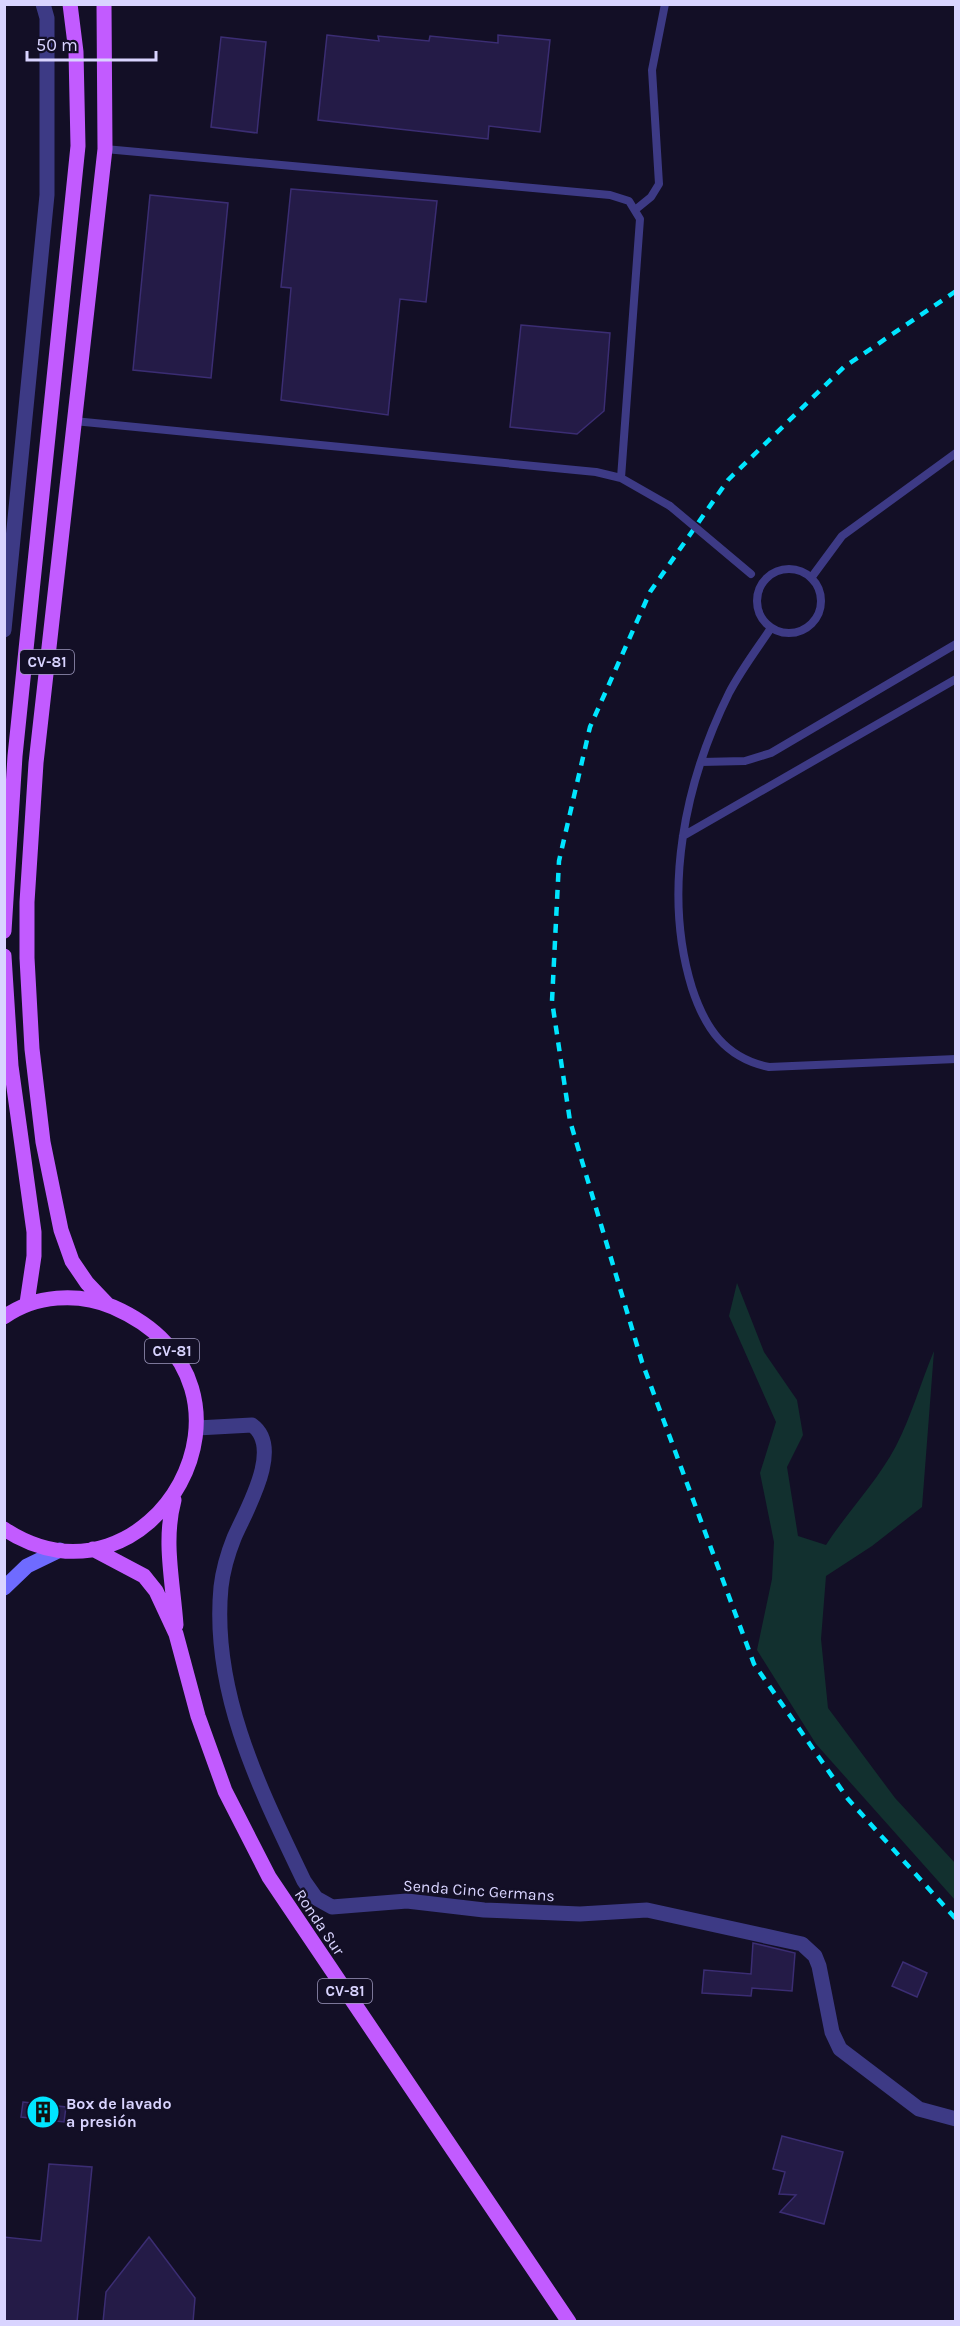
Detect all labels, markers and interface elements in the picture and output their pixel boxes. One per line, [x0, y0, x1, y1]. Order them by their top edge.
scale bar [27, 24, 156, 62]
text: 50 m [36, 34, 78, 56]
road number: CV-81 [20, 650, 74, 674]
road number: CV-81 [145, 1339, 199, 1363]
street label: Senda Cinc Germans [402, 1876, 555, 1905]
street label: Ronda Sur [291, 1886, 349, 1959]
road number: CV-81 [318, 1979, 372, 2003]
building icon: Box de lavado a presión [25, 2094, 61, 2130]
place label: Box de lavado a presión [66, 2094, 171, 2131]

